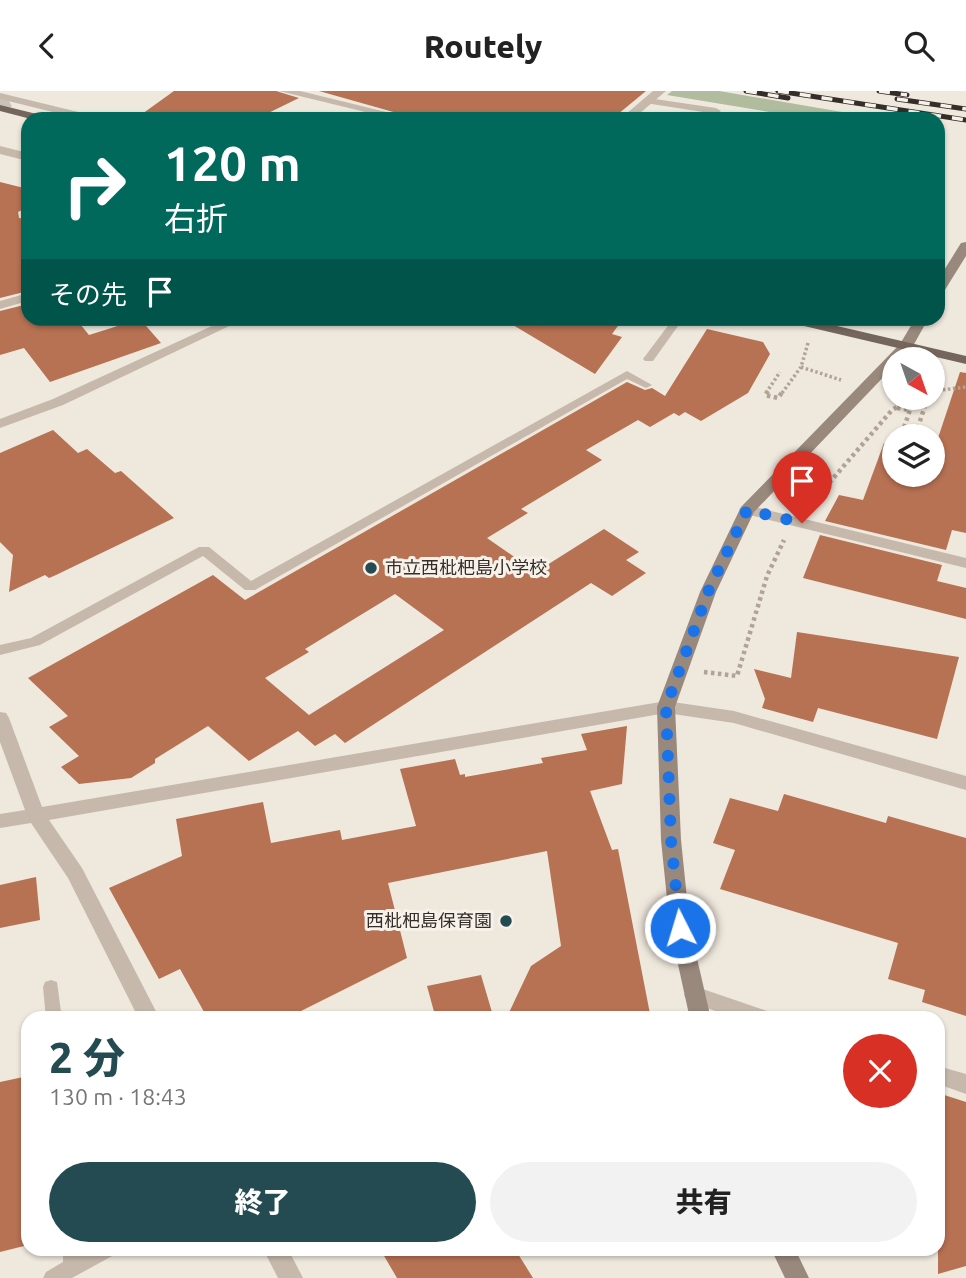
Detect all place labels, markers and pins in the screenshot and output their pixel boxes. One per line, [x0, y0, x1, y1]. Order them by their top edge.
pin [772, 451, 832, 523]
place label: 市立西枇杷島小学校 [385, 557, 547, 577]
marker: 市立西枇杷島小学校 [363, 560, 379, 576]
place label: 西枇杷島保育園 [366, 910, 492, 930]
marker: 西枇杷島保育園 [498, 913, 514, 929]

